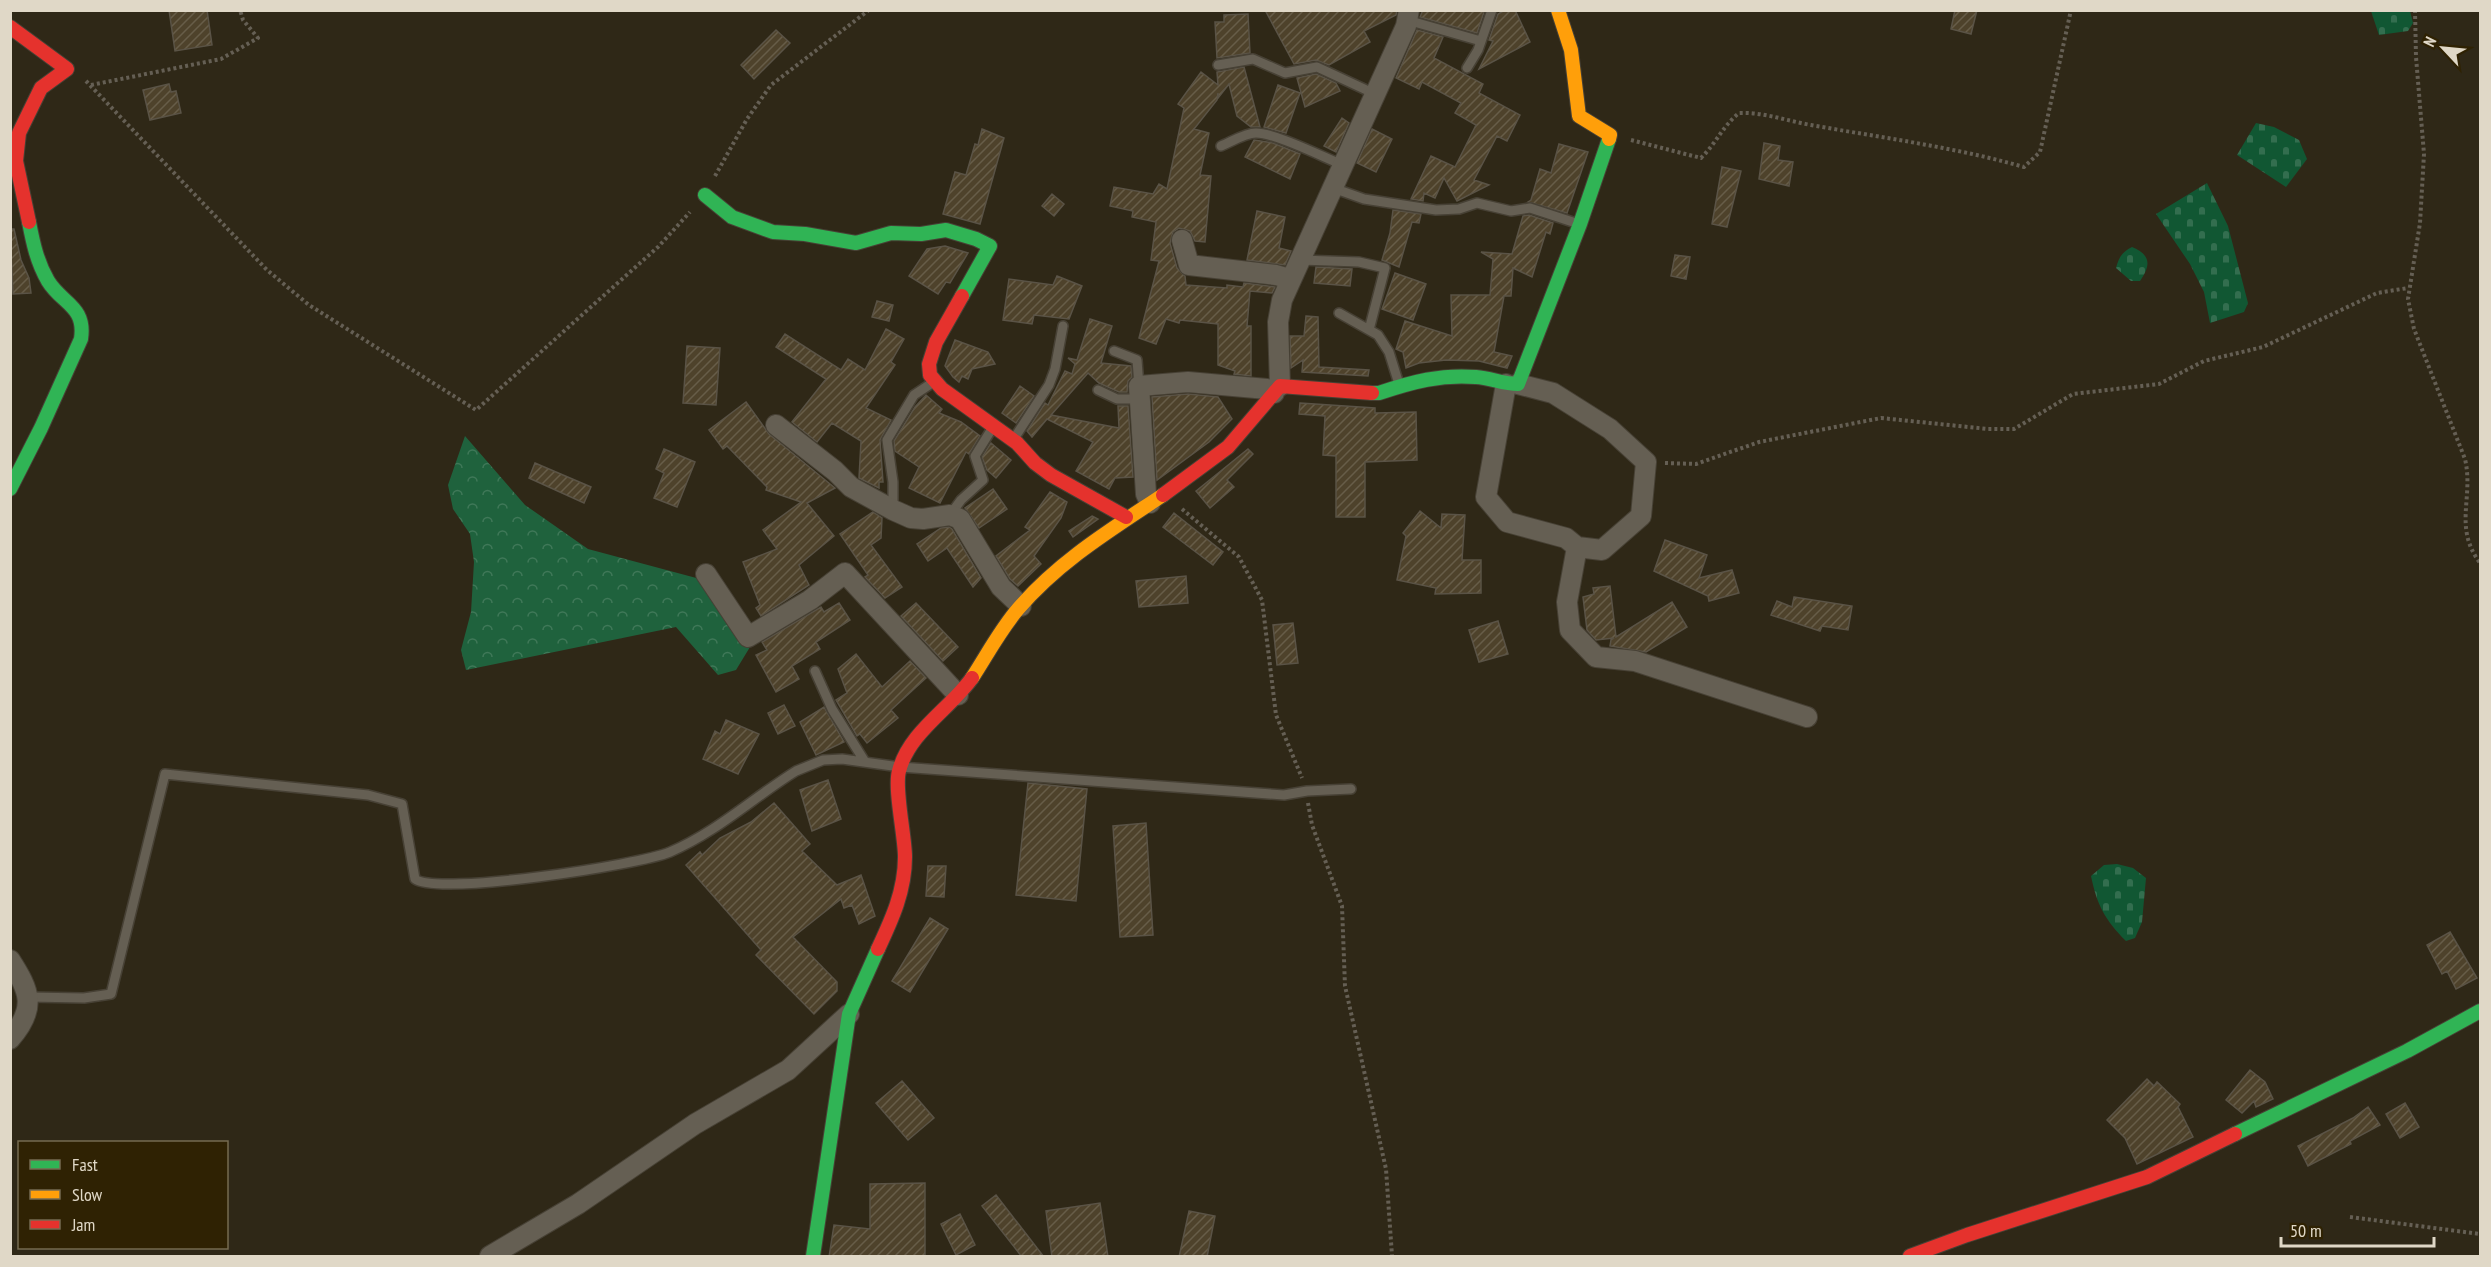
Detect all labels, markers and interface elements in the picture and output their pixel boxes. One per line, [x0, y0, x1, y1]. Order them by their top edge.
north arrow [2413, 18, 2473, 78]
text: N [2419, 33, 2440, 50]
legend [18, 1141, 228, 1249]
text: Fast [72, 1153, 98, 1176]
text: Slow [72, 1183, 103, 1206]
scale bar [2281, 1210, 2434, 1248]
text: Jam [71, 1213, 95, 1236]
text: 50 m [2290, 1219, 2322, 1242]

